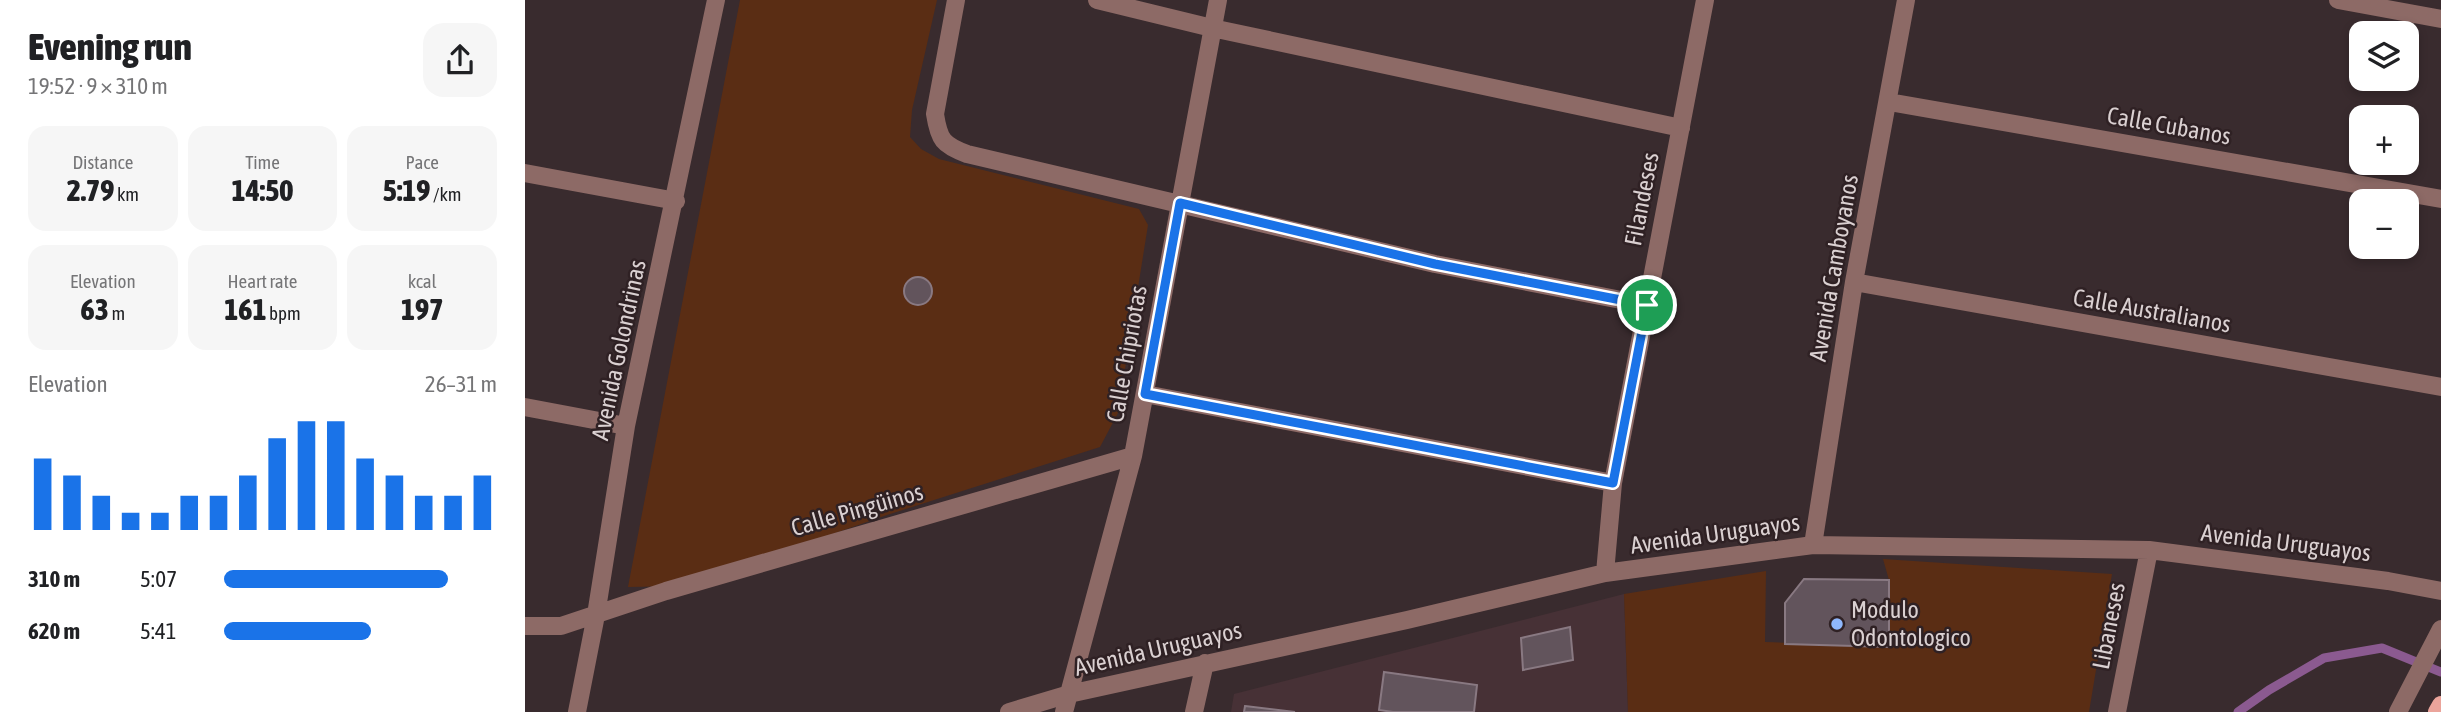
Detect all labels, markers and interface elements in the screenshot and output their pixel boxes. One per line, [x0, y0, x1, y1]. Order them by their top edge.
map controls [2349, 21, 2419, 259]
button: layers [2349, 21, 2419, 91]
button: share [423, 23, 497, 97]
text: Evening run [28, 25, 192, 68]
text: 19:52 · 9 × 310 m [28, 73, 168, 99]
street label: Calle Cubanos [2105, 101, 2233, 150]
button: + [2349, 105, 2419, 175]
street label: Filandeses [1619, 150, 1664, 248]
text: Distance [72, 151, 133, 173]
text: Time [245, 151, 280, 173]
text: Pace [405, 151, 439, 173]
street label: Avenida Camboyanos [1804, 172, 1863, 363]
text: 2.79 [67, 173, 114, 207]
text: 14:50 [232, 173, 293, 207]
text: 5:19 [383, 173, 430, 207]
text: km [114, 183, 139, 205]
text: /km [430, 183, 462, 205]
button: − [2349, 189, 2419, 259]
street label: Avenida Golondrinas [586, 257, 651, 442]
text: Elevation [70, 270, 136, 292]
text: Heart rate [228, 270, 297, 292]
text: kcal [408, 270, 437, 292]
pin [1617, 275, 1677, 335]
street label: Calle Chipriotas [1101, 283, 1152, 424]
street label: Calle Australianos [2071, 283, 2233, 338]
icon: arrive [1628, 286, 1666, 324]
text: 63 [81, 292, 109, 326]
text: 161 [224, 292, 267, 326]
text: 197 [401, 292, 443, 326]
text: m [109, 302, 125, 324]
text: bpm [267, 302, 301, 324]
text: Elevation [28, 371, 108, 397]
text: 26–31 m [425, 371, 497, 397]
street label: Calle Pingüinos [788, 478, 926, 541]
street label: Avenida Uruguayos [1629, 508, 1801, 559]
street label: Avenida Uruguayos [2200, 519, 2372, 566]
text: 310 m [28, 566, 80, 592]
text: 5:07 [140, 566, 177, 592]
street label: Libaneses [2087, 580, 2130, 672]
place label: Modulo Odontologico [1851, 596, 1971, 651]
street label: Avenida Uruguayos [1072, 616, 1244, 681]
marker: Modulo Odontologico [1829, 616, 1845, 632]
text: 620 m [28, 618, 80, 644]
text: 5:41 [140, 618, 177, 644]

